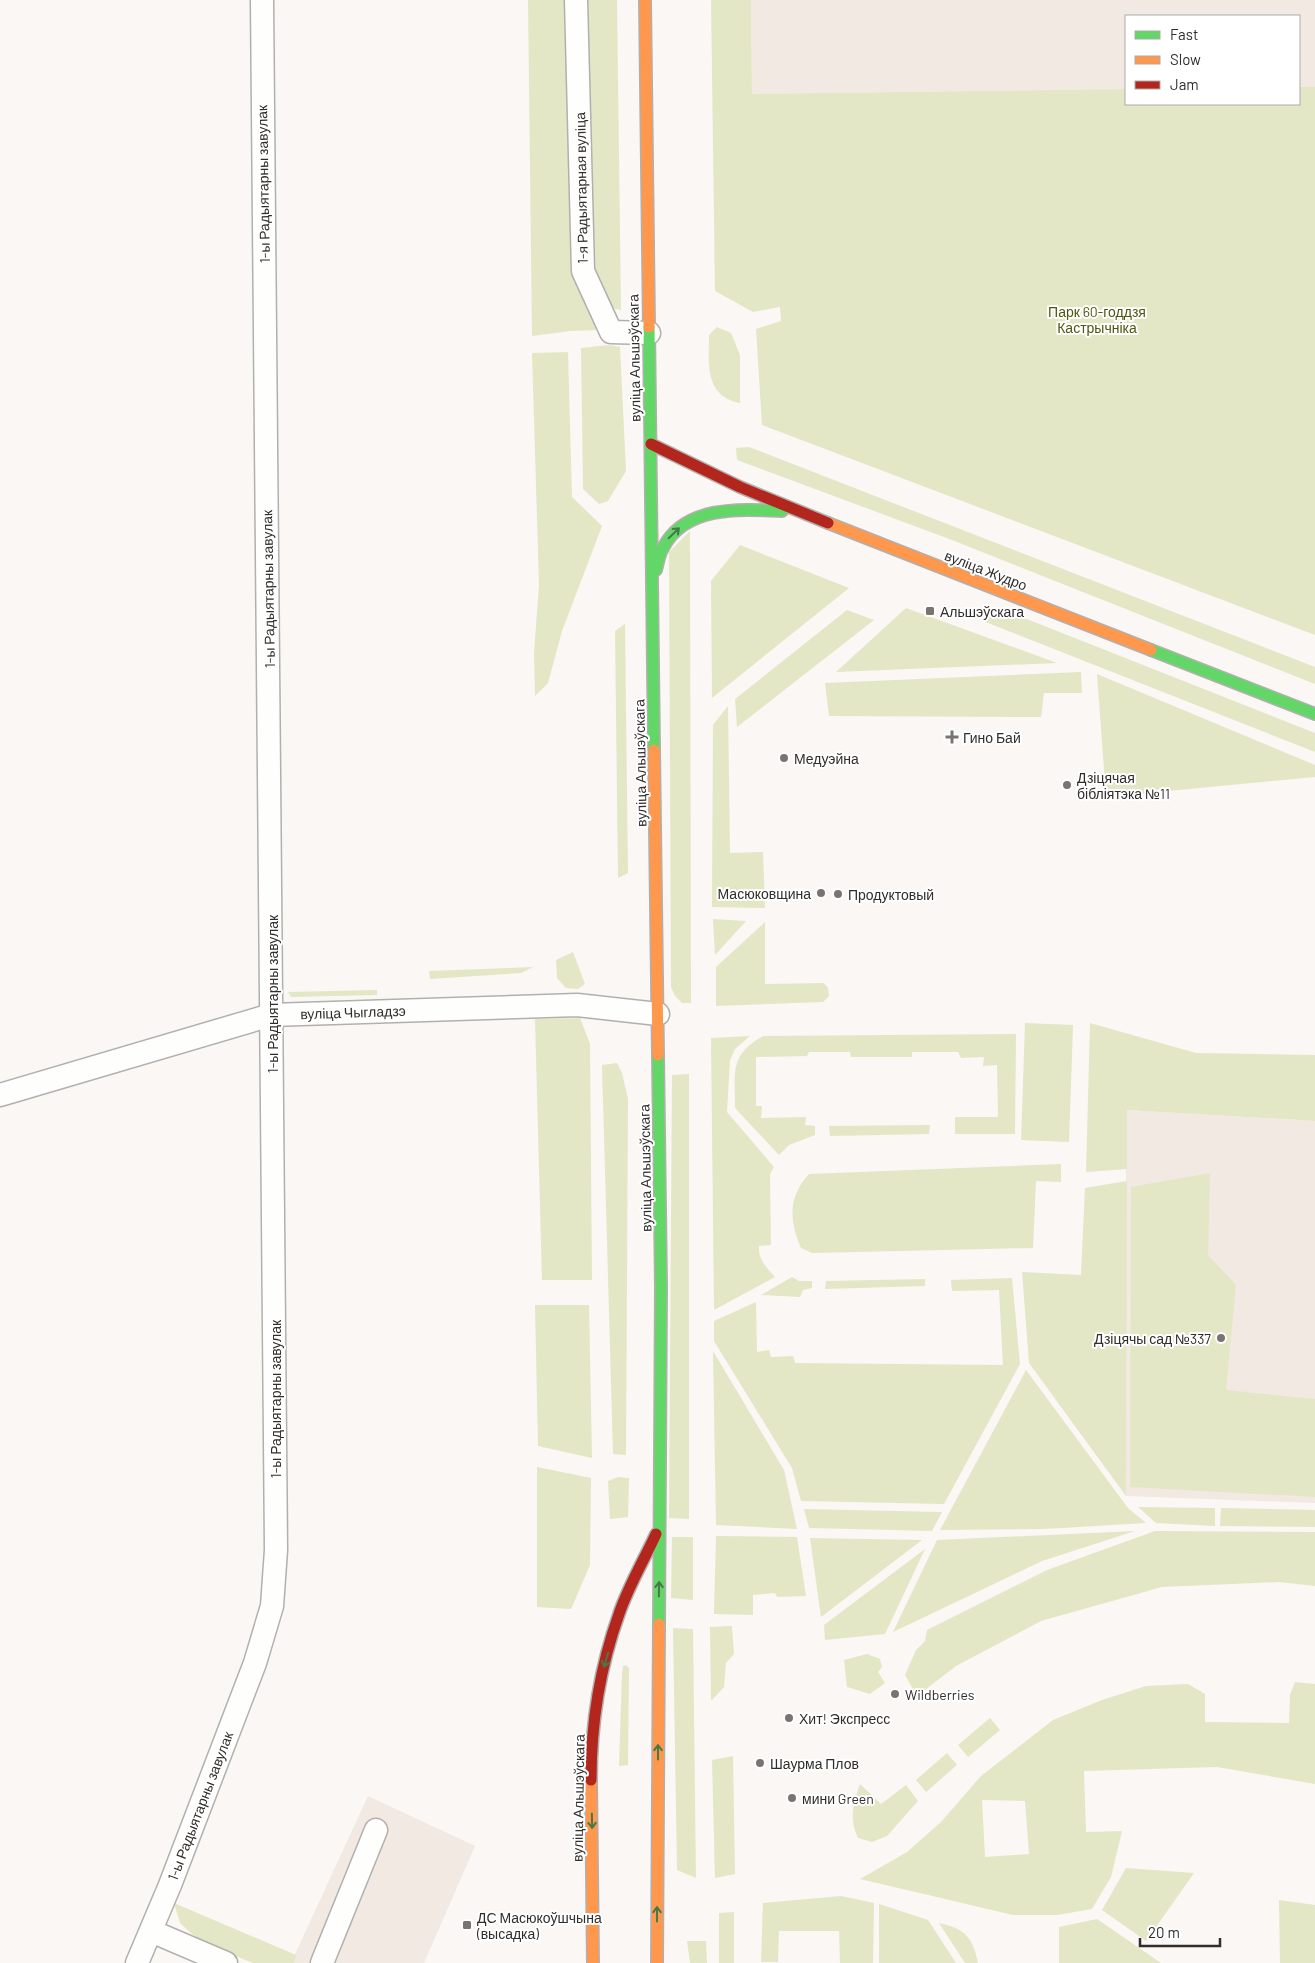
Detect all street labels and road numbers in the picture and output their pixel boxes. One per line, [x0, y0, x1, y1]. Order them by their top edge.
street label: 1-ы Радыятарны завулак [253, 104, 273, 263]
street label: 1-я Радыятарная вуліца [571, 112, 591, 264]
street label: вуліца Альшэўскага [624, 294, 644, 422]
street label: 1-ы Радыятарны завулак [258, 509, 278, 668]
street label: вуліца Жудро [942, 547, 1030, 594]
street label: вуліца Альшэўскага [630, 699, 650, 827]
street label: 1-ы Радыятарны завулак [264, 914, 281, 1073]
street label: вуліца Чыгладзэ [300, 1002, 406, 1022]
street label: вуліца Альшэўскага [635, 1104, 655, 1232]
street label: 1-ы Радыятарны завулак [267, 1319, 284, 1478]
street label: 1-ы Радыятарны завулак [164, 1728, 237, 1883]
street label: вуліца Альшэўскага [568, 1734, 588, 1862]

